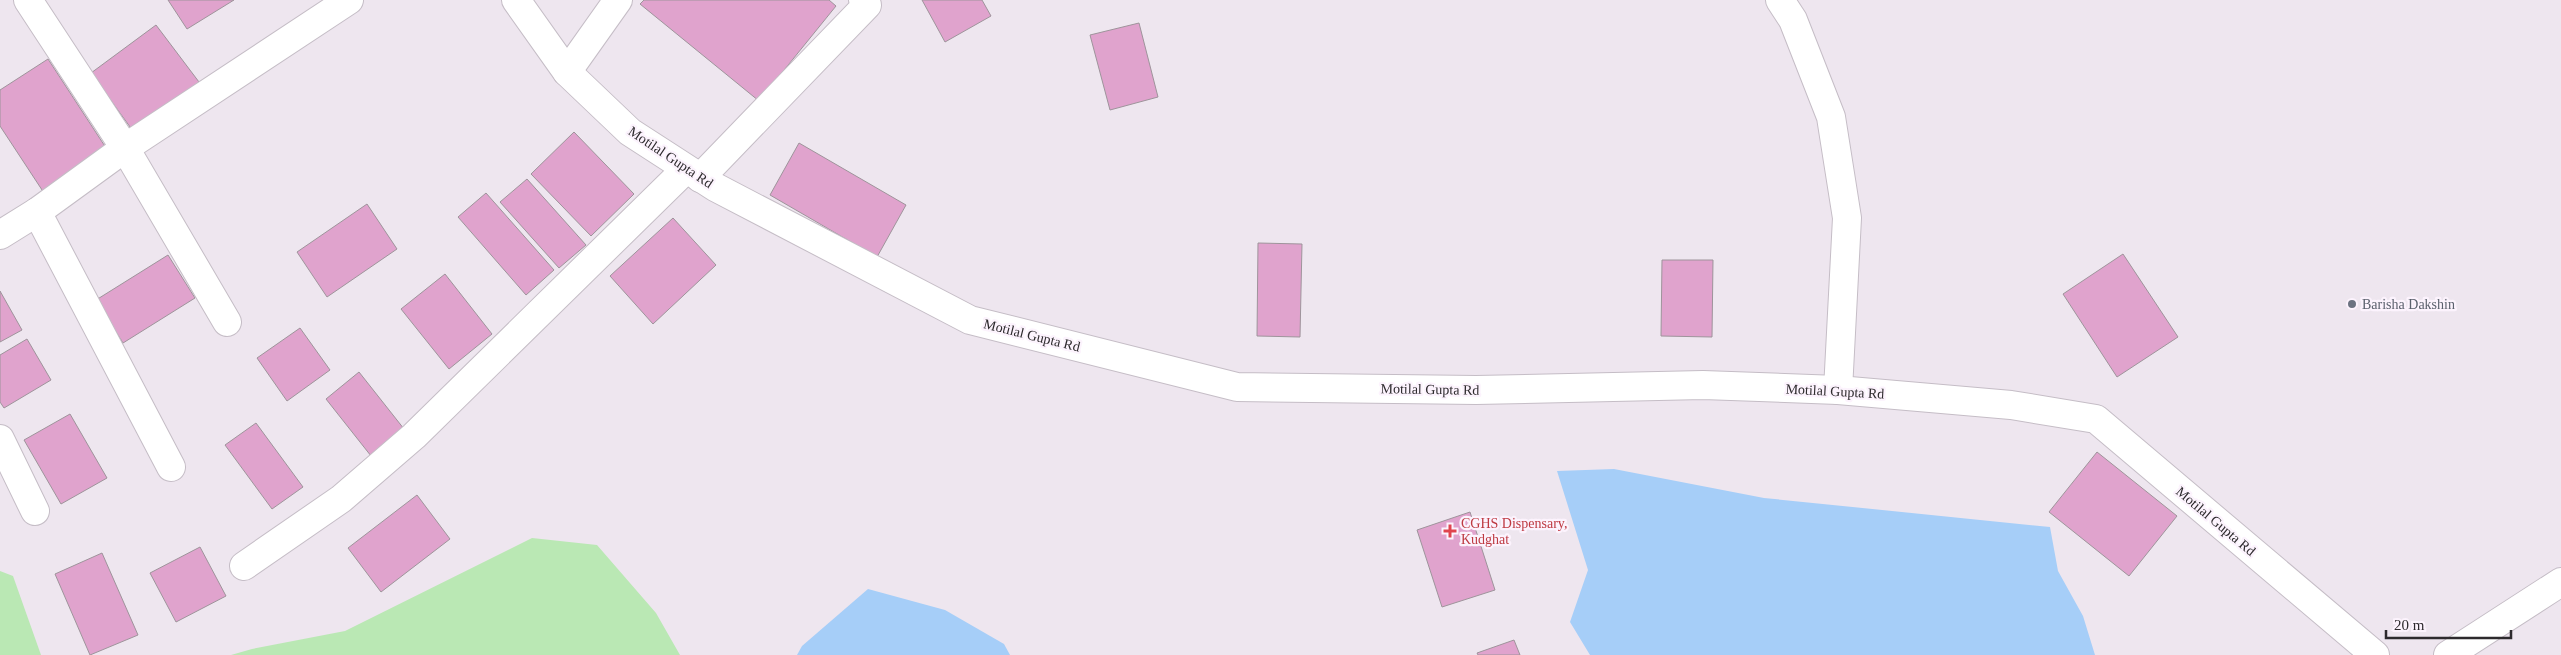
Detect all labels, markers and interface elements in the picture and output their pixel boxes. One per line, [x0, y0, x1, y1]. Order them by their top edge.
street label: Motilal Gupta Rd [626, 124, 716, 191]
place label: Barisha Dakshin [2362, 297, 2455, 312]
marker: Barisha Dakshin [2346, 298, 2358, 310]
street label: Motilal Gupta Rd [982, 316, 1082, 355]
street label: Motilal Gupta Rd [1380, 381, 1480, 398]
street label: Motilal Gupta Rd [1785, 381, 1885, 402]
street label: Motilal Gupta Rd [2173, 484, 2258, 559]
place label: CGHS Dispensary, Kudghat [1461, 516, 1567, 547]
marker: CGHS Dispensary, Kudghat [1443, 524, 1457, 538]
scale bar [2386, 608, 2511, 640]
text: 20 m [2394, 617, 2425, 633]

